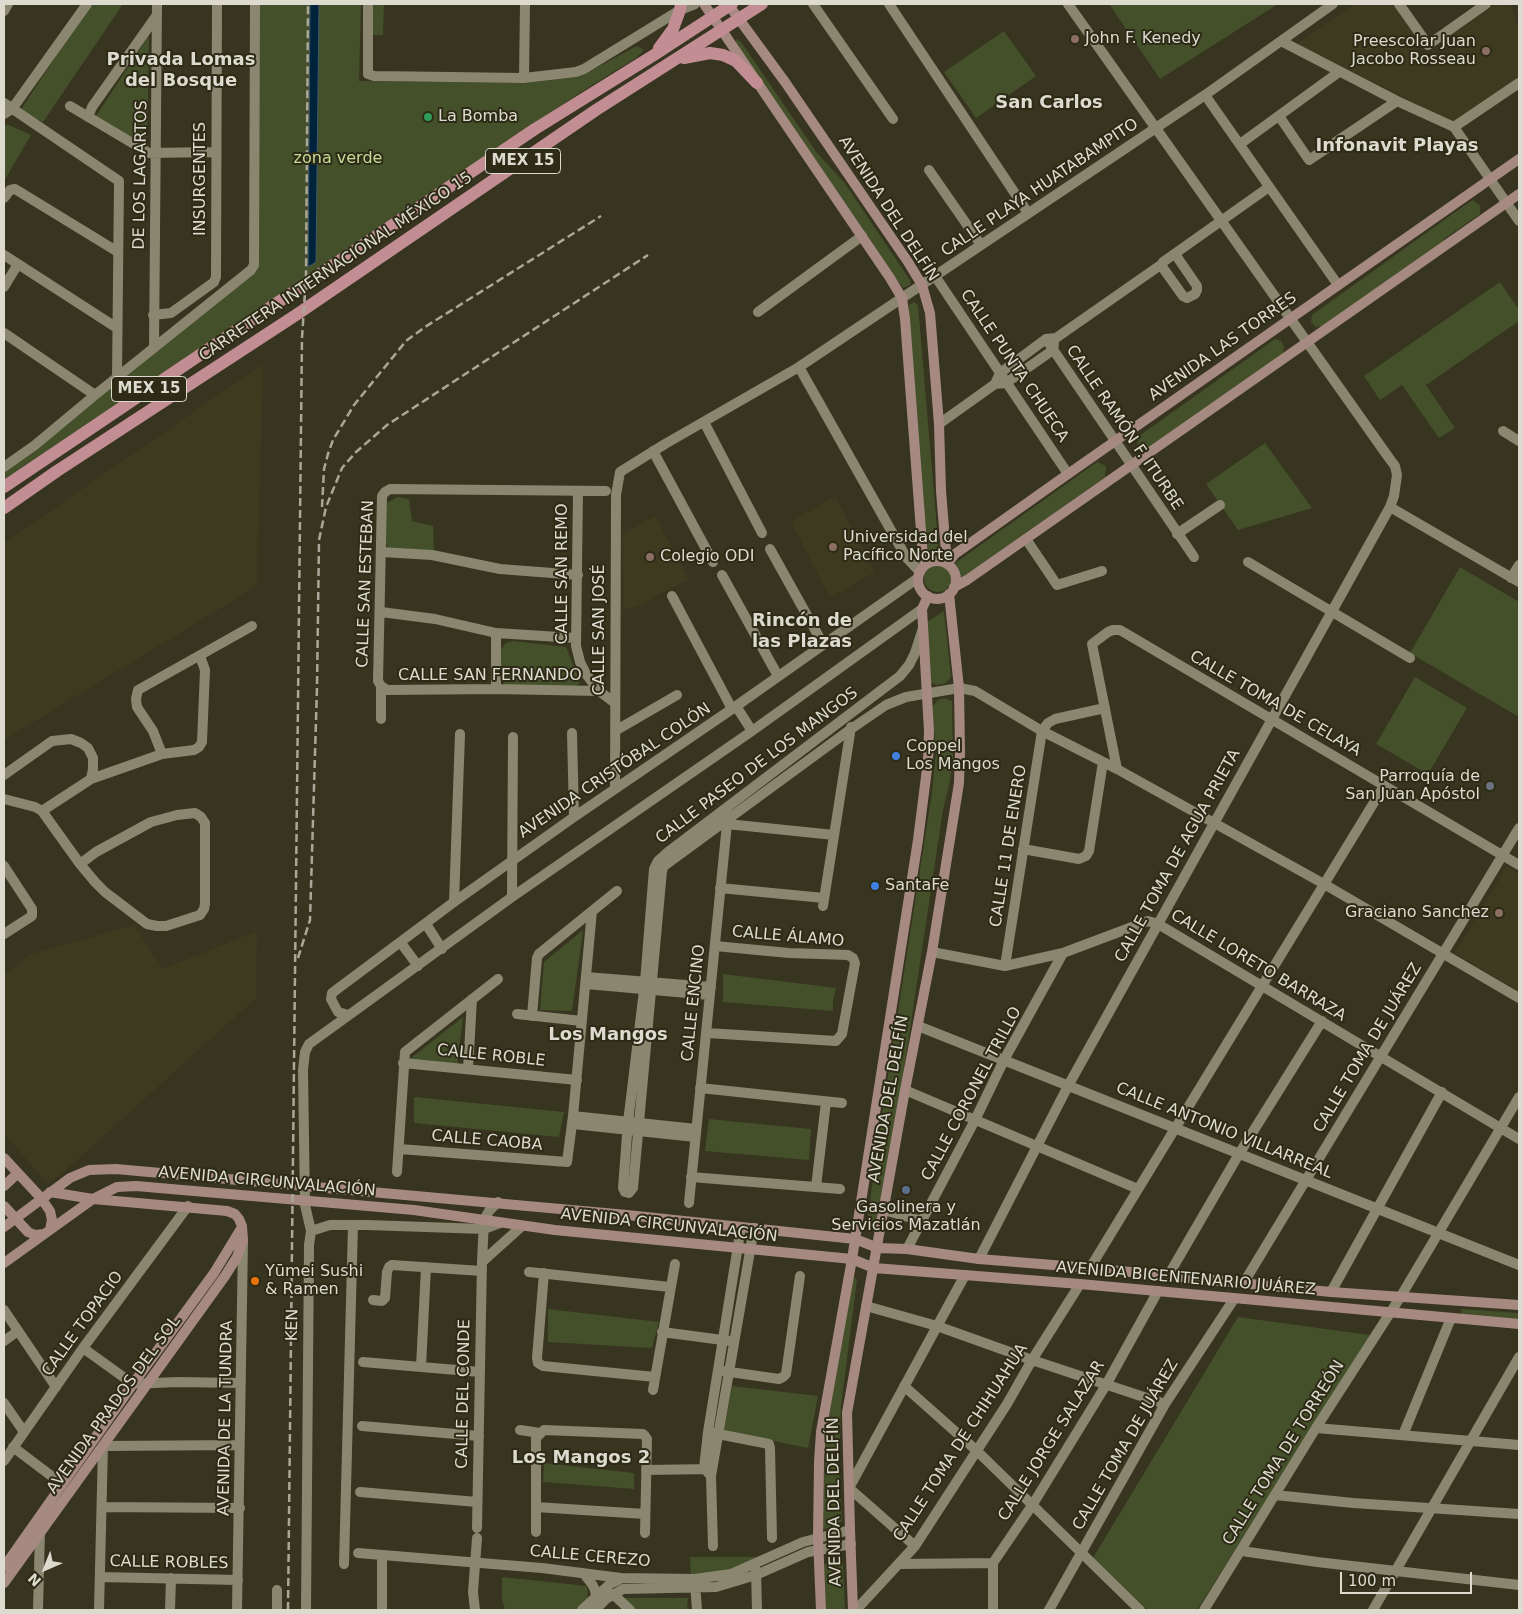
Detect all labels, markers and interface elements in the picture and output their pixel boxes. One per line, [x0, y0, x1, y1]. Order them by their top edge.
place label: John F. Kenedy [1085, 29, 1201, 49]
place label: Preescolar Juan Jacobo Rosseau [1351, 32, 1476, 70]
marker: John F. Kenedy [1069, 33, 1081, 45]
marker: Preescolar Juan Jacobo Rosseau [1480, 45, 1492, 57]
district label: Privada Lomas del Bosque [107, 49, 255, 92]
district label: San Carlos [995, 92, 1103, 114]
street label: DE LOS LAGARTOS [130, 100, 152, 250]
place label: La Bomba [438, 107, 518, 127]
marker: La Bomba [422, 111, 434, 123]
street label: CALLE PLAYA HUATABAMPITO [938, 115, 1142, 261]
street label: INSURGENTES [191, 122, 211, 236]
street label: AVENIDA DEL DELFÍN [834, 133, 942, 285]
district label: Infonavit Playas [1316, 135, 1478, 157]
road number: MEX 15 [486, 148, 560, 174]
park label: zona verde [294, 149, 382, 169]
street label: CARRETERA INTERNACIONAL MÉXICO 15 [196, 168, 476, 366]
street label: CALLE PUNTA CHUECA [956, 286, 1072, 446]
street label: AVENIDA LAS TORRES [1145, 289, 1301, 405]
street label: CALLE RAMÓN F. ITURBE [1061, 342, 1187, 514]
road number: MEX 15 [112, 376, 186, 402]
street label: CALLE SAN ESTEBAN [353, 500, 379, 668]
street label: CALLE SAN REMO [553, 503, 573, 645]
place label: Universidad del Pacífico Norte [843, 528, 968, 566]
marker: Universidad del Pacífico Norte [827, 541, 839, 553]
place label: Colegio ODI [660, 547, 754, 567]
marker: Colegio ODI [644, 551, 656, 563]
street label: CALLE SAN JOSÉ [590, 564, 610, 696]
district label: Rincón de las Plazas [752, 610, 852, 652]
street label: CALLE TOMA DE CELAYA [1186, 647, 1364, 761]
street label: CALLE SAN FERNANDO [398, 666, 582, 686]
street label: CALLE PASEO DE LOS MANGOS [652, 684, 862, 848]
street label: AVENIDA CRISTÓBAL COLÓN [515, 699, 715, 843]
place label: Coppel Los Mangos [906, 737, 1000, 775]
street label: CALLE TOMA DE AGUA PRIETA [1111, 746, 1245, 966]
marker: Coppel Los Mangos [890, 750, 902, 762]
street label: CALLE 11 DE ENERO [987, 764, 1031, 928]
place label: Parroquía de San Juan Apóstol [1345, 767, 1480, 805]
marker: Parroquía de San Juan Apóstol [1484, 780, 1496, 792]
place label: SantaFe [885, 876, 949, 896]
marker: SantaFe [869, 880, 881, 892]
place label: Graciano Sanchez [1345, 903, 1489, 923]
street label: CALLE LORETO BARRAZA [1167, 906, 1349, 1026]
marker: Graciano Sanchez [1493, 907, 1505, 919]
street label: CALLE ÁLAMO [731, 923, 845, 951]
street label: CALLE ENCINO [678, 943, 710, 1063]
street label: CALLE TOMA DE JUÁREZ [1310, 960, 1426, 1136]
street label: CALLE CORONEL TRILLO [918, 1004, 1026, 1184]
street label: AVENIDA DEL DELFÍN [865, 1014, 913, 1184]
district label: Los Mangos [548, 1024, 668, 1046]
street label: CALLE ROBLE [436, 1041, 546, 1071]
street label: CALLE ANTONIO VILLARREAL [1113, 1079, 1335, 1183]
street label: CALLE CAOBA [431, 1127, 543, 1155]
street label: AVENIDA CIRCUNVALACIÓN [158, 1163, 376, 1201]
marker: Gasolinera y Servicios Mazatlán [900, 1184, 912, 1196]
place label: Gasolinera y Servicios Mazatlán [831, 1198, 981, 1236]
street label: AVENIDA CIRCUNVALACIÓN [560, 1205, 778, 1247]
street label: AVENIDA BICENTENARIO JUÁREZ [1055, 1258, 1317, 1300]
place label: Yūmei Sushi & Ramen [265, 1262, 363, 1300]
street label: CALLE TOPACIO [38, 1268, 128, 1380]
marker: Yūmei Sushi & Ramen [249, 1275, 261, 1287]
street label: KEN [283, 1309, 303, 1341]
street label: AVENIDA PRADOS DEL SOL [43, 1312, 185, 1498]
street label: CALLE DEL CONDE [453, 1319, 475, 1469]
street label: AVENIDA DE LA TUNDRA [215, 1320, 237, 1516]
street label: CALLE TOMA DE CHIHUAHUA [890, 1340, 1032, 1546]
street label: CALLE TOMA DE JUÁREZ [1069, 1356, 1183, 1534]
street label: CALLE JORGE SALAZAR [995, 1357, 1109, 1525]
street label: CALLE TOMA DE TORREÓN [1219, 1357, 1349, 1549]
street label: AVENIDA DEL DELFÍN [824, 1417, 846, 1587]
district label: Los Mangos 2 [512, 1447, 650, 1469]
street label: CALLE CEREZO [529, 1542, 651, 1572]
north arrow [20, 1544, 70, 1594]
street label: CALLE ROBLES [109, 1552, 229, 1574]
scale bar [1343, 1562, 1476, 1594]
text: N [25, 1570, 44, 1590]
text: 100 m [1348, 1572, 1396, 1590]

